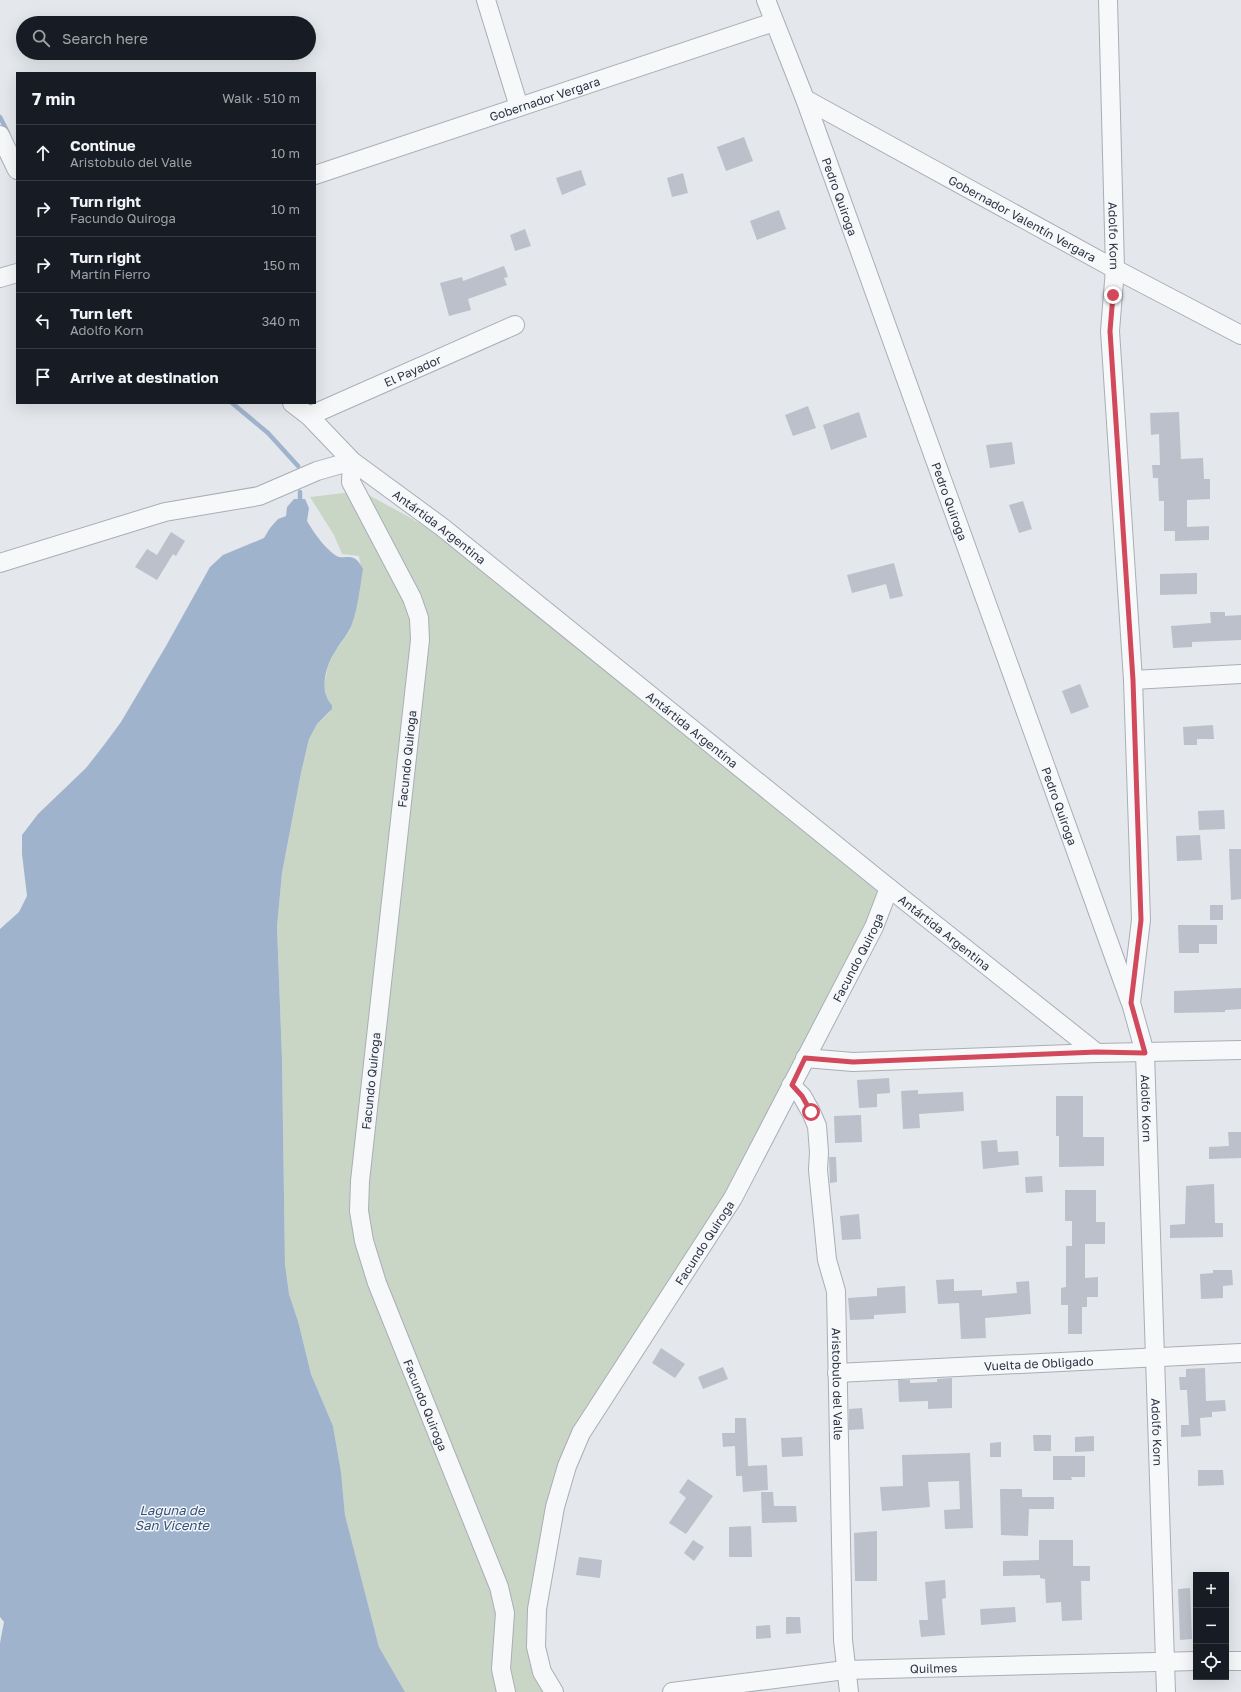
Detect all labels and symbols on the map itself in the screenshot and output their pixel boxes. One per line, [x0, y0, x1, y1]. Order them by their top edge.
street label: Gobernador Vergara [487, 73, 602, 124]
street label: Pedro Quiroga [819, 155, 861, 238]
street label: Gobernador Valentín Vergara [946, 172, 1099, 265]
street label: Adolfo Korn [1106, 202, 1123, 270]
route end [1104, 286, 1122, 304]
street label: El Payador [381, 351, 444, 390]
street label: Pedro Quiroga [929, 460, 971, 542]
street label: Antártida Argentina [390, 486, 489, 567]
street label: Antártida Argentina [643, 688, 741, 771]
street label: Facundo Quiroga [394, 710, 420, 808]
street label: Pedro Quiroga [1039, 765, 1081, 847]
street label: Antártida Argentina [896, 891, 994, 973]
street label: Facundo Quiroga [829, 911, 886, 1004]
street label: Facundo Quiroga [358, 1032, 384, 1130]
street label: Adolfo Korn [1138, 1074, 1155, 1142]
route start [802, 1103, 820, 1121]
street label: Facundo Quiroga [671, 1197, 737, 1288]
street label: Aristobulo del Valle [829, 1327, 846, 1441]
street label: Vuelta de Obligado [984, 1353, 1094, 1373]
street label: Facundo Quiroga [401, 1357, 451, 1453]
street label: Adolfo Korn [1149, 1398, 1166, 1466]
water label: Laguna de San Vicente [135, 1502, 211, 1533]
street label: Quilmes [910, 1660, 957, 1676]

